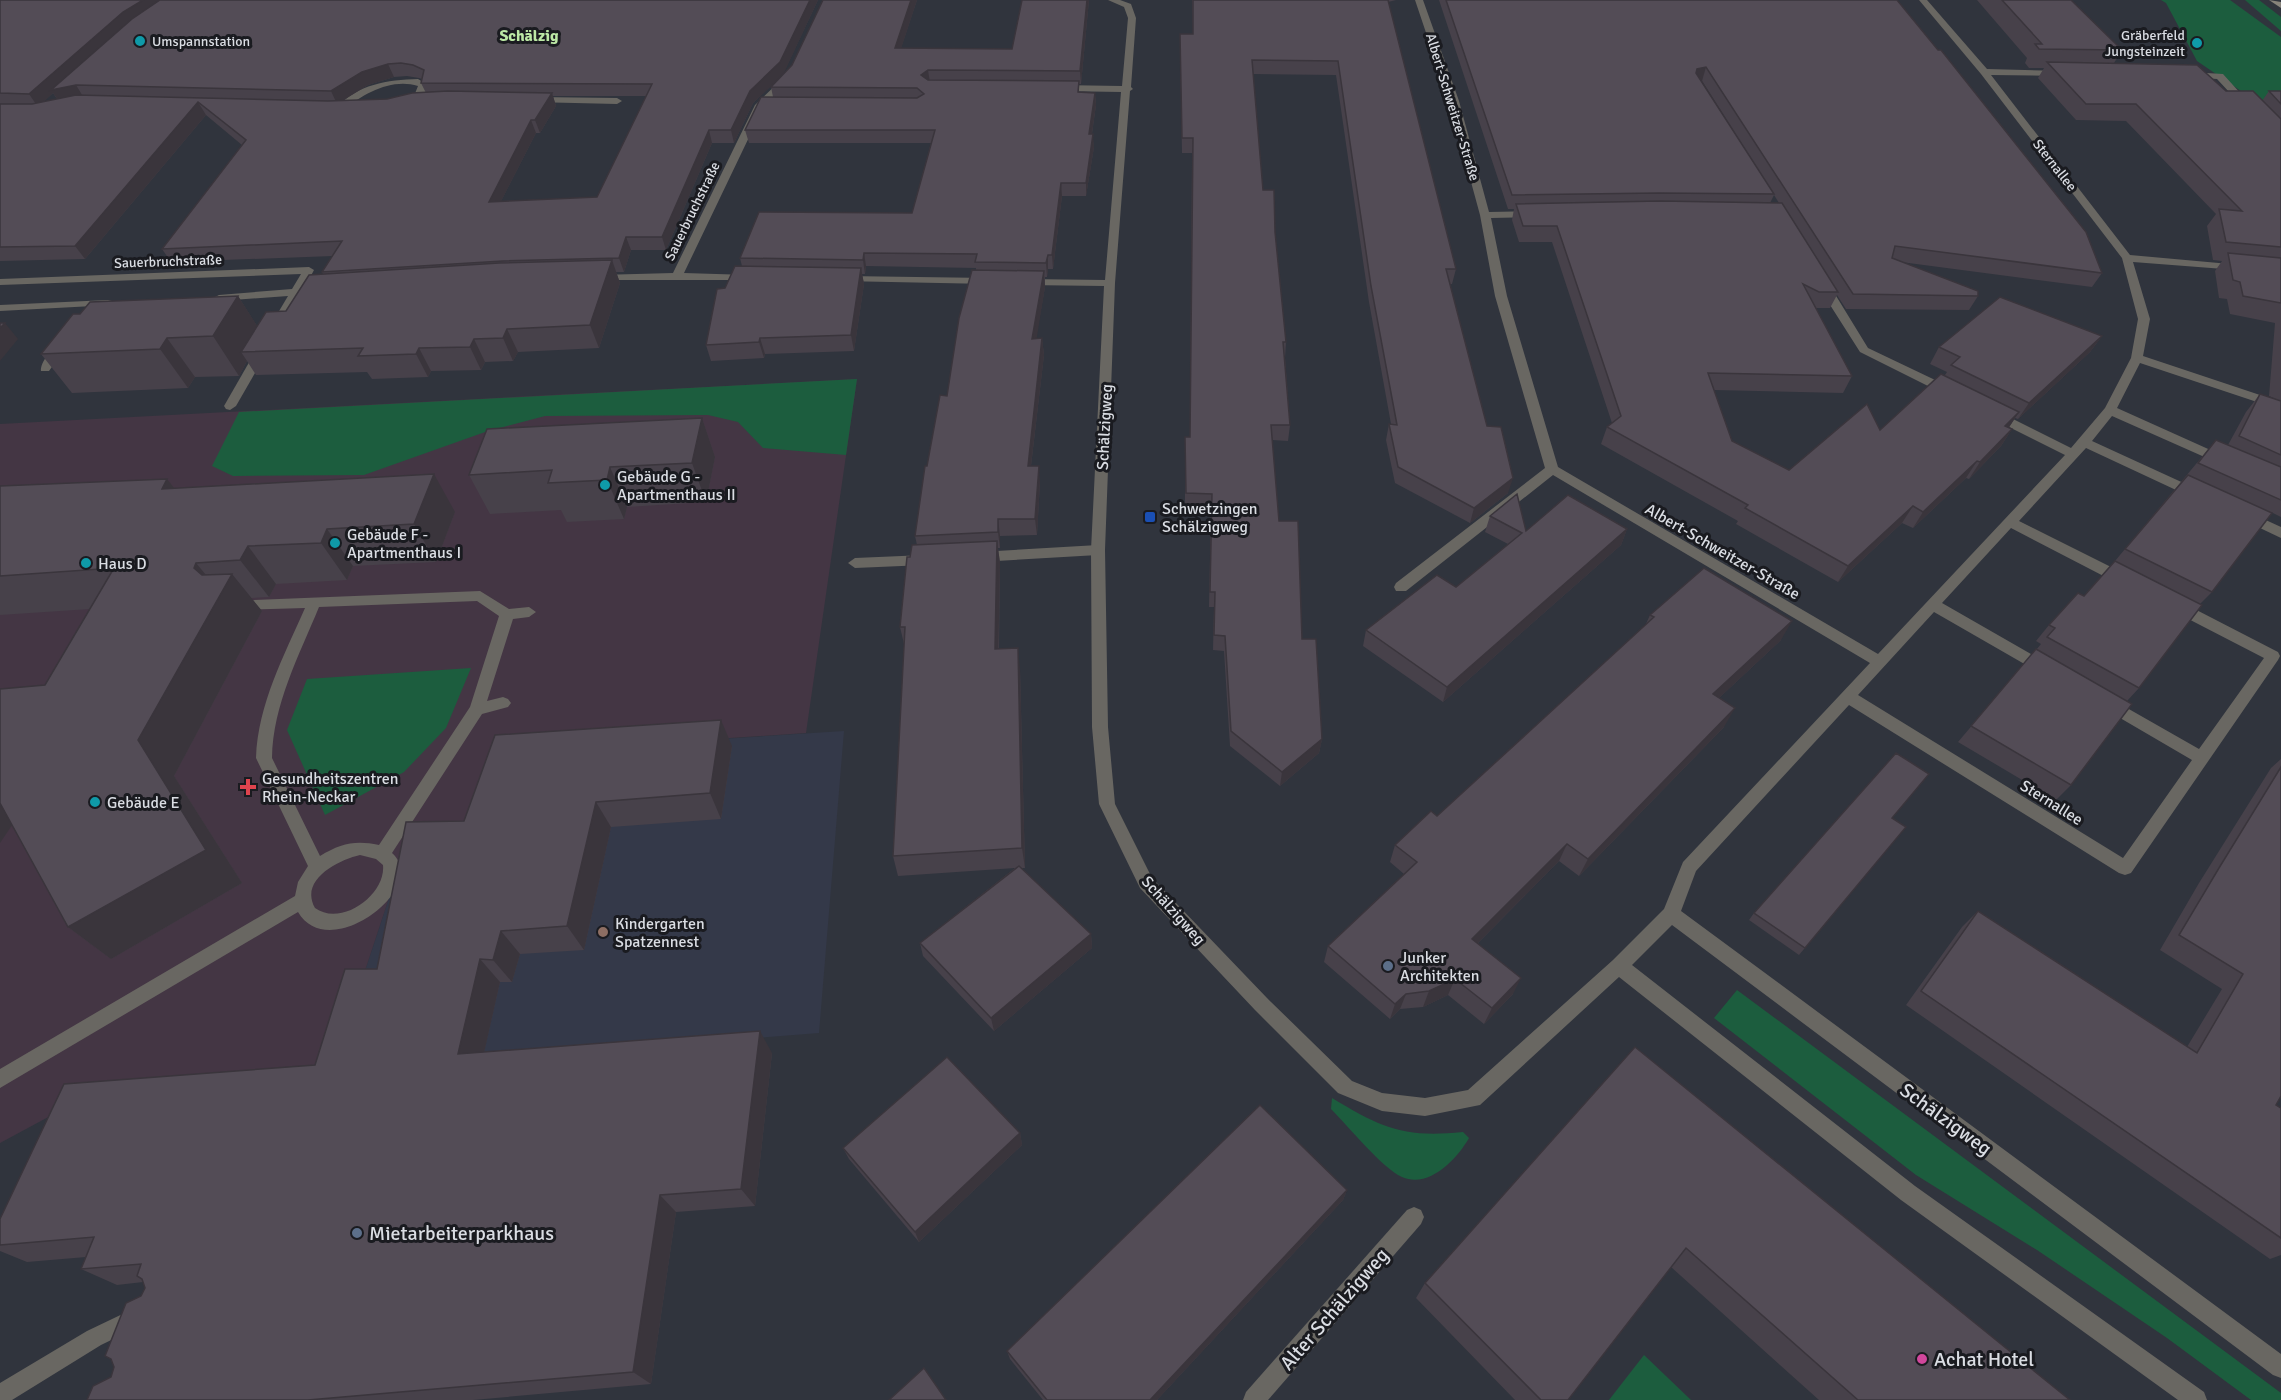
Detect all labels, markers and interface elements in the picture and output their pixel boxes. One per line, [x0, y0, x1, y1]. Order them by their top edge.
district label: Schälzig [499, 26, 559, 46]
place label: Gräberfeld Jungsteinzeit [2105, 27, 2185, 60]
street label: Albert-Schweitzer-Straße [1422, 31, 1483, 183]
place label: Umspannstation [152, 33, 250, 50]
marker: Umspannstation [133, 34, 147, 48]
marker: Gräberfeld Jungsteinzeit [2190, 36, 2204, 50]
street label: Sternallee [2029, 136, 2080, 195]
street label: Sauerbruchstraße [661, 159, 724, 263]
street label: Sauerbruchstraße [114, 251, 222, 272]
street label: Schälzigweg [1093, 384, 1117, 471]
place label: Gebäude G - Apartmenthaus II [617, 467, 736, 505]
marker: Gebäude G - Apartmenthaus II [598, 478, 612, 492]
place label: Schwetzingen Schälzigweg [1162, 499, 1257, 537]
street label: Albert-Schweitzer-Straße [1642, 499, 1803, 604]
marker: Schwetzingen Schälzigweg [1143, 510, 1157, 524]
place label: Gebäude F - Apartmenthaus I [347, 525, 461, 563]
marker: Gebäude F - Apartmenthaus I [328, 536, 342, 550]
place label: Haus D [98, 554, 147, 574]
marker: Haus D [79, 556, 93, 570]
place label: Gesundheitszentren Rhein-Neckar [262, 769, 398, 807]
street label: Sternallee [2016, 776, 2087, 830]
marker: Gesundheitszentren Rhein-Neckar [239, 778, 257, 796]
place label: Gebäude E [107, 793, 180, 813]
marker: Gebäude E [88, 795, 102, 809]
street label: Schälzigweg [1137, 872, 1209, 949]
place label: Kindergarten Spatzennest [615, 914, 705, 952]
marker: Kindergarten Spatzennest [596, 925, 610, 939]
place label: Junker Architekten [1400, 948, 1480, 986]
marker: Junker Architekten [1381, 959, 1395, 973]
street label: Schälzigweg [1895, 1078, 1997, 1161]
place label: Mietarbeiterparkhaus [369, 1221, 554, 1246]
marker: Mietarbeiterparkhaus [350, 1226, 364, 1240]
street label: Alter Schälzigweg [1275, 1243, 1394, 1375]
place label: Achat Hotel [1934, 1347, 2034, 1372]
marker: Achat Hotel [1915, 1352, 1929, 1366]

